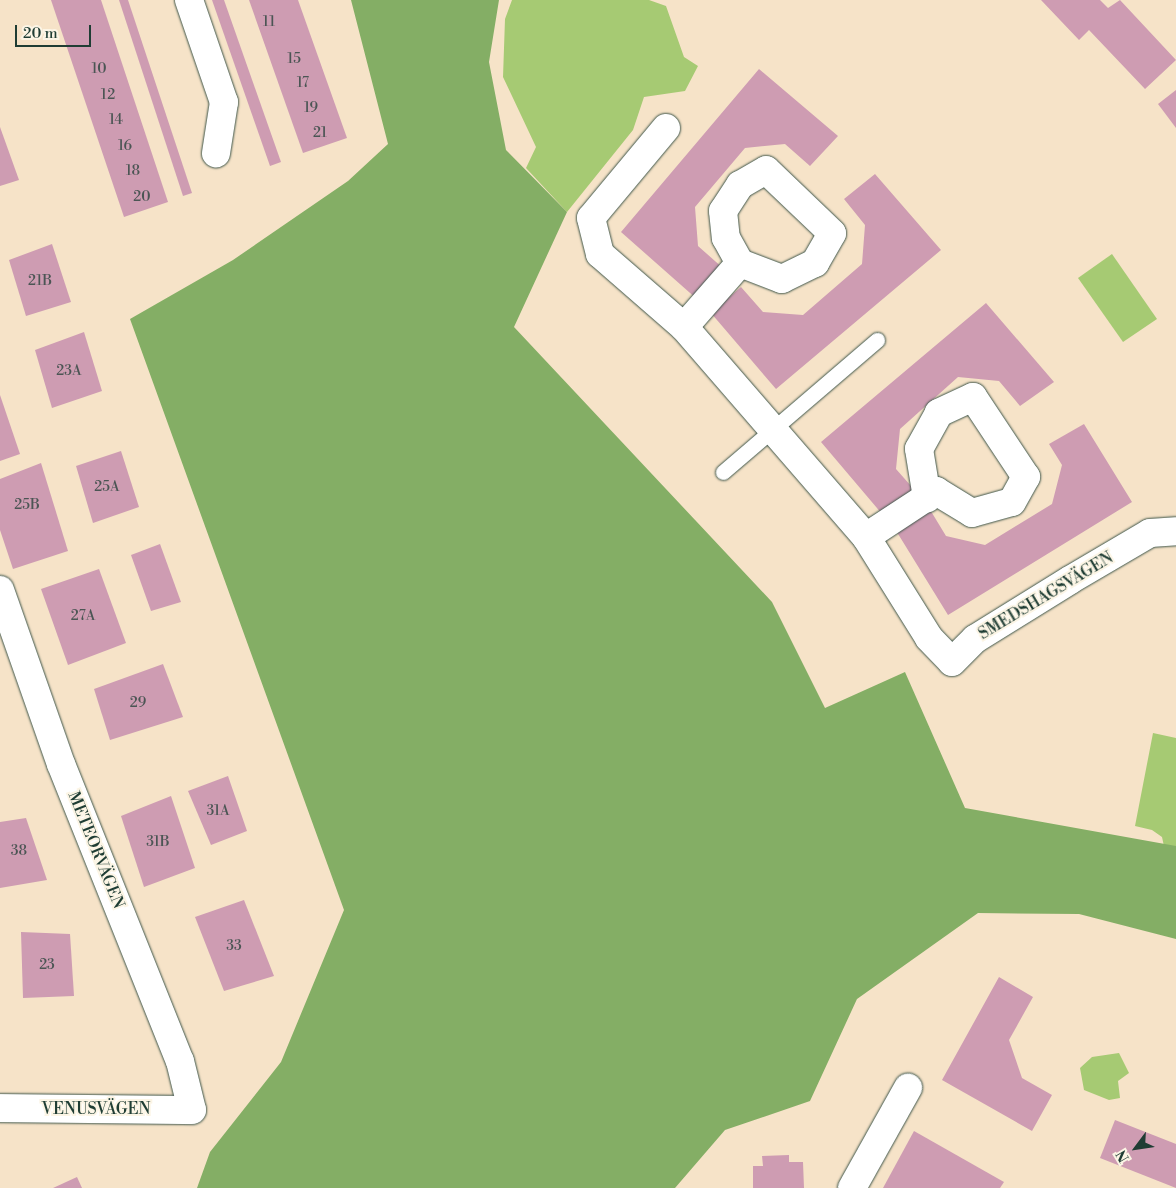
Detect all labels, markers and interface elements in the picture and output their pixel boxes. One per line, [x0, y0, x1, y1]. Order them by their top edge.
house number: 11 [263, 14, 275, 30]
scale bar [18, 15, 94, 47]
text: 20 m [23, 24, 58, 43]
house number: 15 [287, 51, 301, 67]
house number: 10 [92, 61, 106, 77]
house number: 17 [297, 75, 309, 91]
house number: 12 [101, 87, 115, 103]
house number: 19 [304, 100, 318, 116]
house number: 14 [109, 112, 123, 128]
house number: 21 [313, 125, 327, 141]
house number: 16 [118, 138, 132, 154]
house number: 18 [126, 163, 140, 179]
house number: 20 [133, 189, 151, 205]
house number: 21B [28, 273, 52, 289]
house number: 23A [56, 363, 82, 379]
house number: 25A [94, 479, 120, 495]
house number: 25B [14, 497, 40, 513]
street label: SMEDSHAGSVÄGEN [975, 548, 1117, 644]
house number: 27A [71, 608, 95, 624]
house number: 29 [130, 695, 146, 711]
street label: METEORVÄGEN [64, 789, 128, 911]
house number: 31A [206, 803, 230, 819]
house number: 31B [146, 834, 170, 850]
house number: 38 [11, 843, 27, 859]
house number: 33 [226, 938, 242, 954]
house number: 23 [39, 957, 55, 973]
street label: VENUSVÄGEN [42, 1099, 150, 1119]
north arrow [1111, 1123, 1161, 1173]
text: N [1113, 1146, 1134, 1165]

